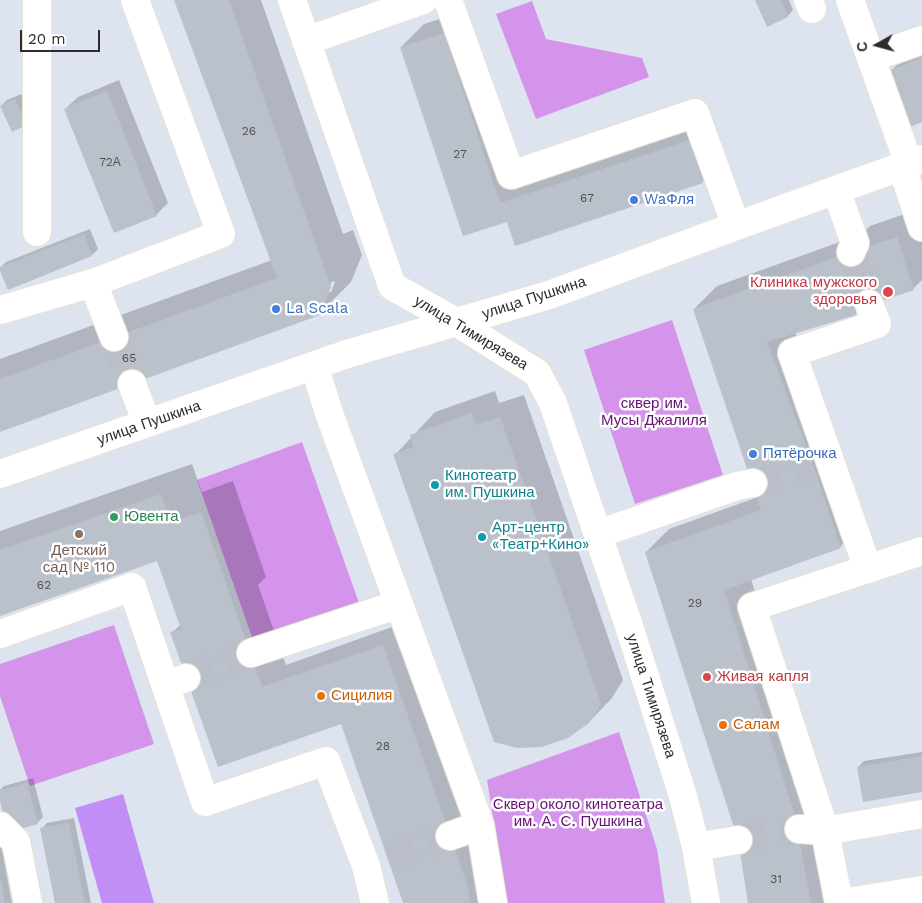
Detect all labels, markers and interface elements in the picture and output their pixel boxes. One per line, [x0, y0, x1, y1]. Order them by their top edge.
scale bar [22, 20, 102, 52]
north arrow [852, 20, 902, 70]
text: 20 m [28, 30, 66, 48]
text: С [854, 41, 871, 53]
house number: 26 [242, 124, 256, 138]
house number: 27 [453, 147, 467, 161]
house number: 72А [99, 155, 121, 169]
house number: 67 [580, 191, 594, 205]
place label: WaФля [644, 191, 694, 209]
marker: WaФля [628, 194, 640, 206]
street label: улица Пушкина [480, 273, 588, 323]
place label: Клиника мужского здоровья [750, 274, 877, 309]
marker: Клиника мужского здоровья [881, 285, 895, 299]
street label: улица Тимирязева [411, 292, 531, 374]
place label: La Scala [286, 300, 348, 318]
marker: La Scala [270, 303, 282, 315]
house number: 65 [122, 351, 136, 365]
park label: сквер им. Мусы Джалиля [601, 395, 707, 430]
street label: улица Пушкина [95, 397, 203, 449]
place label: Пятёрочка [763, 445, 837, 463]
marker: Пятёрочка [747, 448, 759, 460]
place label: Кинотеатр им. Пушкина [445, 467, 535, 502]
marker: Кинотеатр им. Пушкина [429, 479, 441, 491]
place label: Ювента [124, 508, 179, 526]
marker: Ювента [108, 511, 120, 523]
place label: Арт-центр «Театр+Кино» [492, 519, 589, 554]
marker: Детский сад № 110 [73, 528, 85, 540]
marker: Арт-центр «Театр+Кино» [476, 531, 488, 543]
place label: Детский сад № 110 [43, 542, 115, 577]
house number: 62 [37, 578, 51, 592]
house number: 29 [688, 596, 702, 610]
street label: улица Тимирязева [622, 632, 680, 760]
place label: Живая капля [717, 668, 809, 686]
marker: Живая капля [701, 671, 713, 683]
place label: Сицилия [331, 687, 392, 705]
marker: Сицилия [315, 690, 327, 702]
place label: Салам [733, 716, 780, 734]
marker: Салам [717, 719, 729, 731]
house number: 28 [376, 739, 390, 753]
park label: Сквер около кинотеатра им. А. С. Пушкина [493, 796, 663, 831]
house number: 31 [770, 872, 782, 886]

